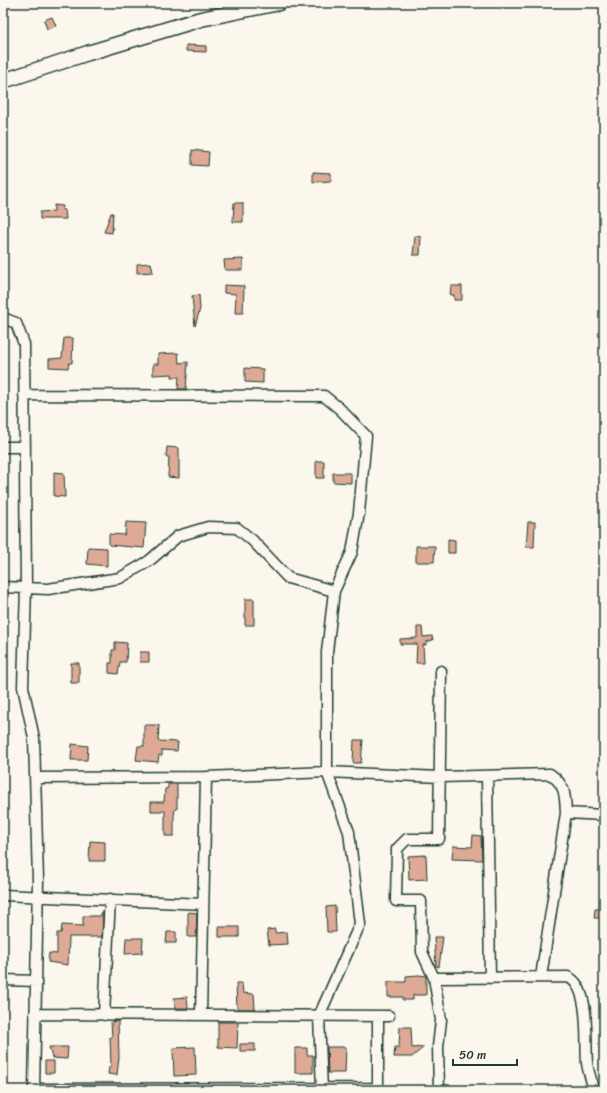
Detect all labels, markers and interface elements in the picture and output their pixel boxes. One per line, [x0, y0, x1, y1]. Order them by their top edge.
scale bar [453, 1041, 517, 1067]
text: 50 m [459, 1044, 486, 1066]

